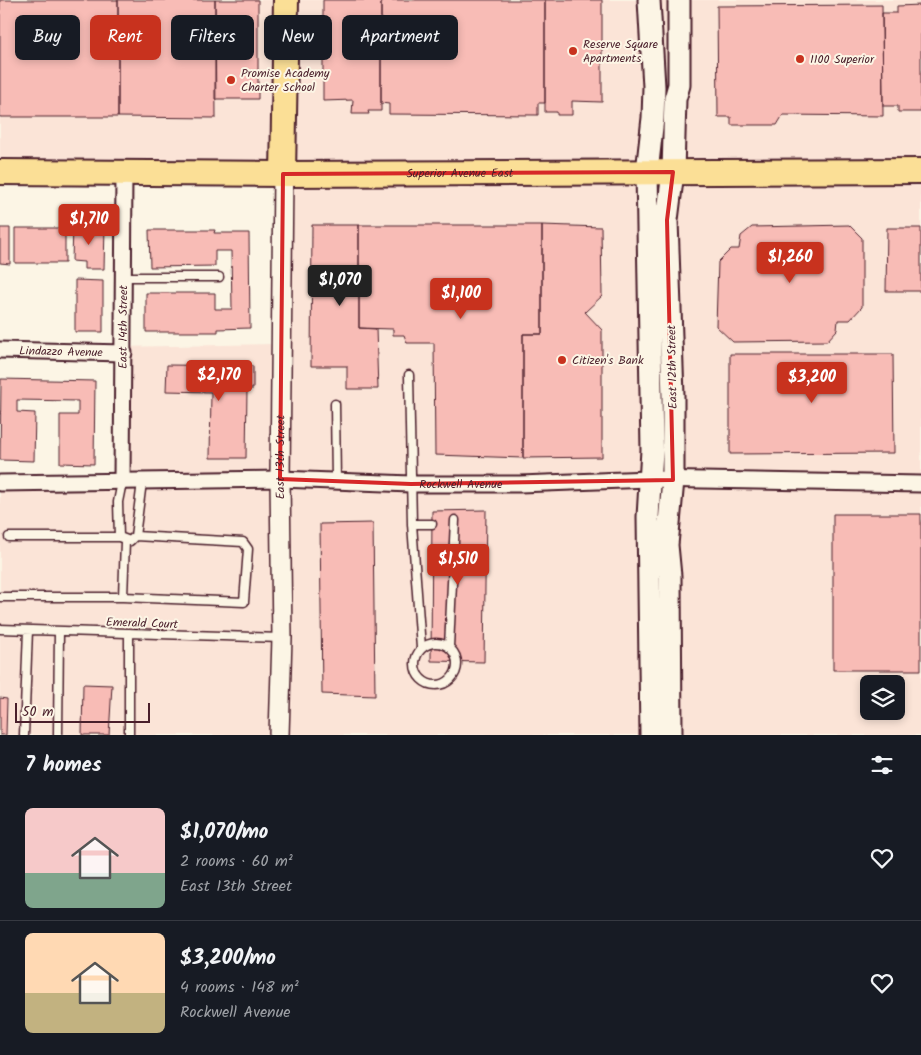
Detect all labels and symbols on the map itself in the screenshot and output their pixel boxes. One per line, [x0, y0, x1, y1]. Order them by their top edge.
place label: Reserve Square Apartments [583, 35, 659, 68]
marker: Reserve Square Apartments [567, 45, 579, 57]
place label: 1100 Superior [810, 50, 875, 69]
marker: 1100 Superior [794, 53, 806, 65]
place label: Promise Academy Charter School [241, 64, 330, 97]
marker: Promise Academy Charter School [225, 74, 237, 86]
street label: Superior Avenue East [406, 164, 514, 183]
pin: $1,710 [48, 204, 130, 246]
pin: $1,260 [749, 242, 831, 284]
pin: $1,070 [299, 264, 381, 307]
pin: $1,100 [420, 278, 502, 320]
street label: East 14th Street [114, 285, 133, 369]
street label: East 12th Street [662, 324, 683, 409]
street label: Lindazzo Avenue [19, 341, 104, 362]
place label: Citizen's Bank [572, 351, 644, 370]
marker: Citizen's Bank [556, 354, 568, 366]
pin: $2,170 [178, 360, 260, 402]
pin: $3,200 [771, 362, 853, 404]
street label: East 13th Street [271, 414, 291, 499]
street label: Rockwell Avenue [419, 475, 503, 494]
pin: $1,510 [417, 544, 499, 586]
street label: Emerald Court [106, 613, 179, 634]
scale bar [15, 700, 150, 723]

